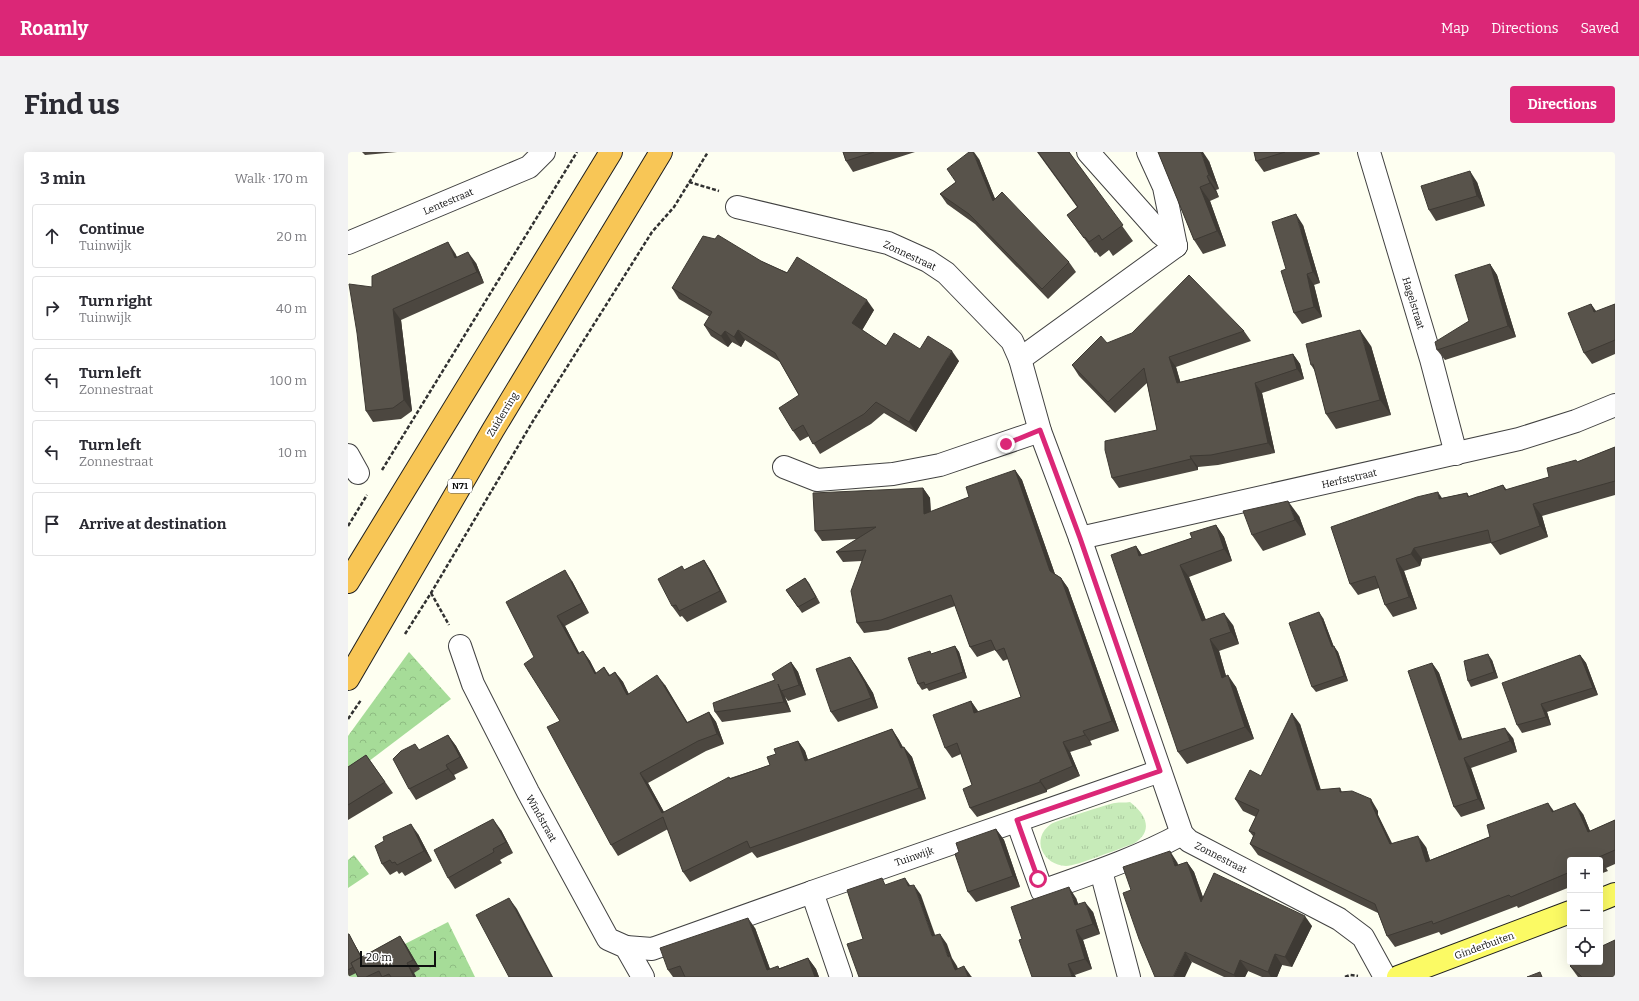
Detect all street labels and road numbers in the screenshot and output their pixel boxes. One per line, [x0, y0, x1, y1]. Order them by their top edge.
street label: Lentestraat [422, 186, 476, 218]
street label: Zonnestraat [881, 238, 938, 274]
street label: Hagelstraat [1399, 276, 1427, 331]
street label: Zuiderring [485, 390, 521, 439]
street label: Herfststraat [1320, 467, 1378, 491]
road number: N71 [448, 479, 472, 493]
street label: Windstraat [523, 793, 559, 845]
street label: Zonnestraat [1192, 840, 1249, 876]
street label: Tuinwijk [893, 845, 936, 869]
street label: Ginderbuiten [1453, 929, 1516, 962]

